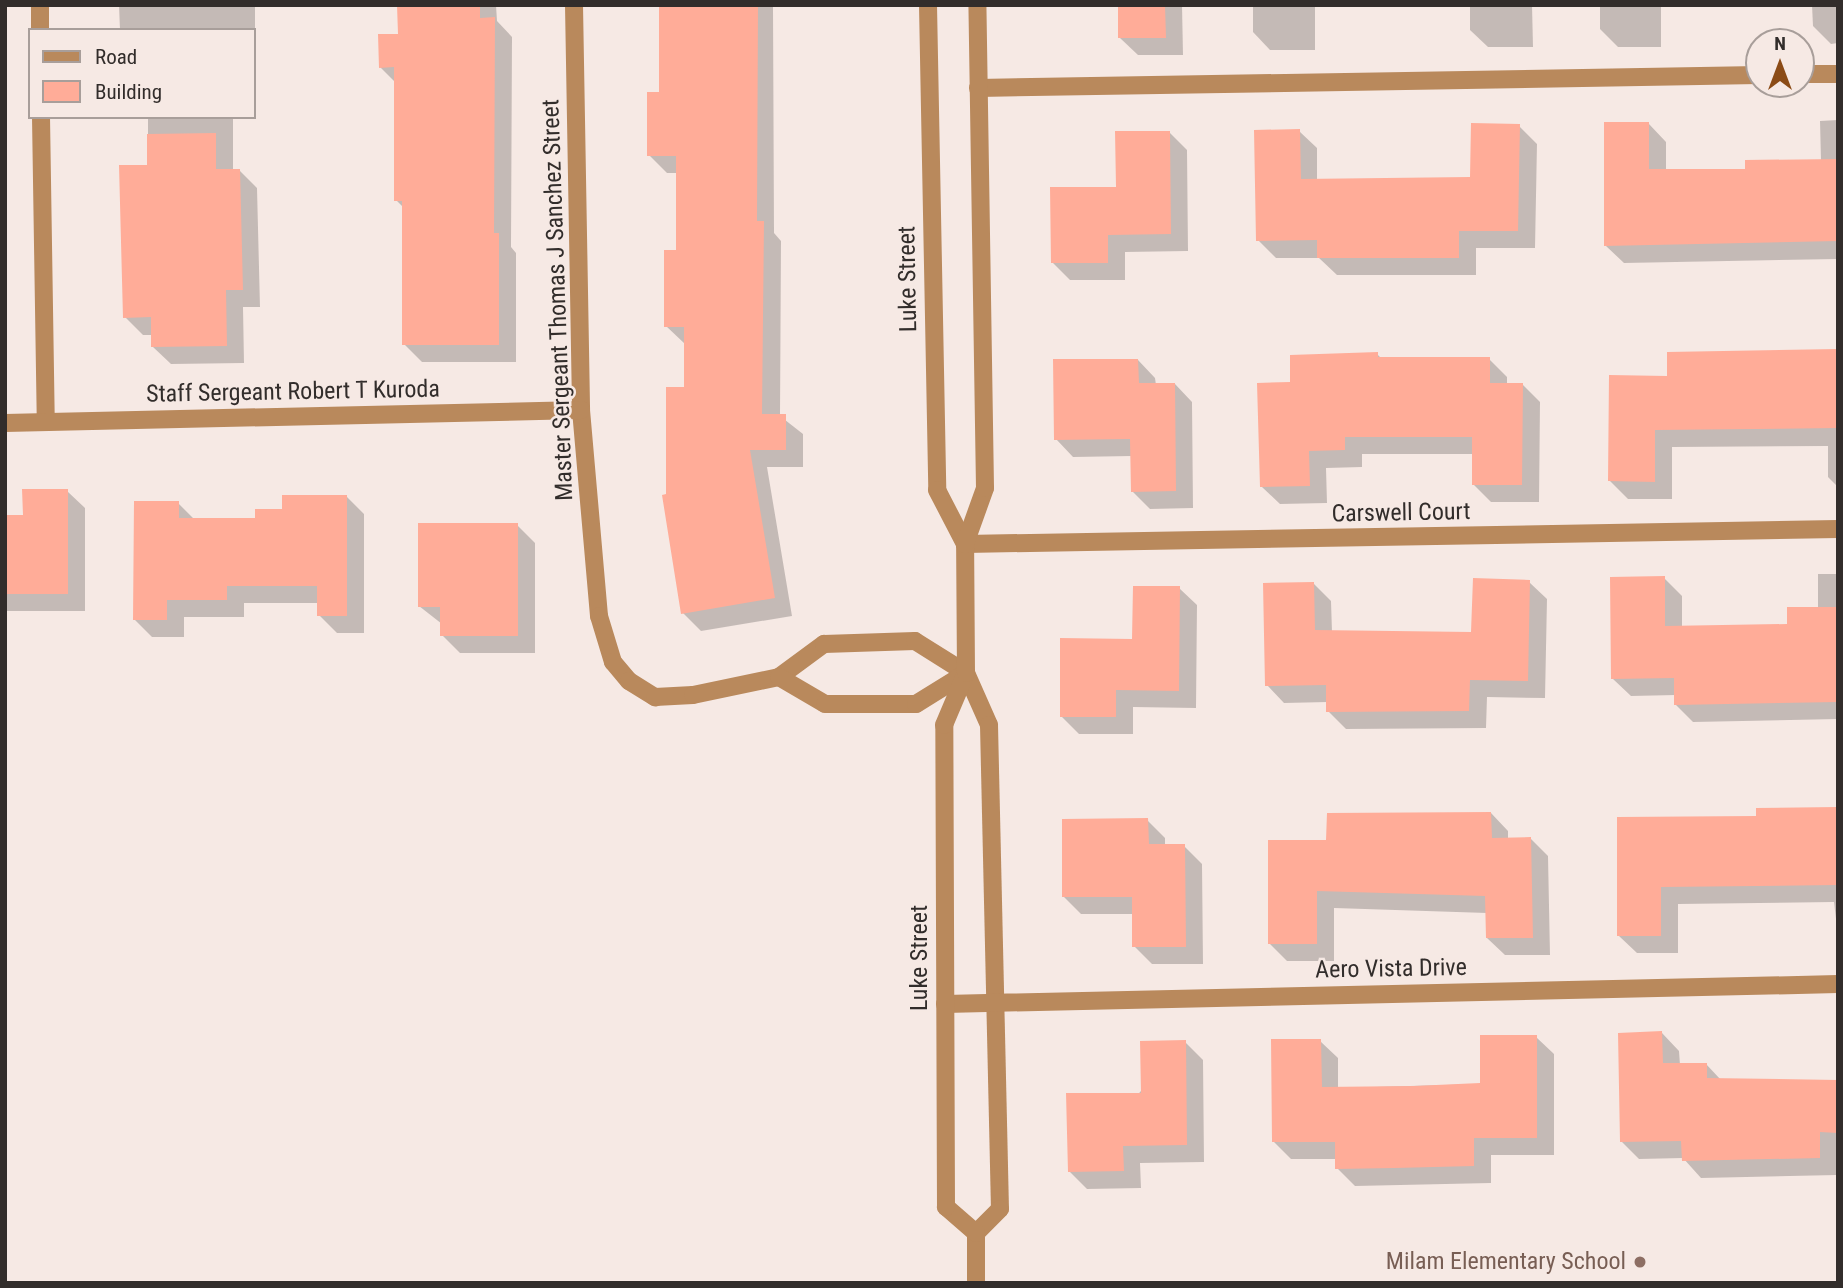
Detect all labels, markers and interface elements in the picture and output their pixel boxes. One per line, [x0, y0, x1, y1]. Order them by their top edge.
legend [28, 28, 256, 119]
north arrow [1745, 28, 1815, 98]
text: N [1774, 32, 1786, 55]
text: Road [95, 45, 137, 69]
text: Building [95, 80, 162, 104]
street label: Master Sergeant Thomas J Sanchez Street [537, 98, 579, 502]
street label: Luke Street [893, 226, 923, 332]
street label: Staff Sergeant Robert T Kuroda [145, 375, 441, 409]
street label: Carswell Court [1331, 497, 1471, 529]
street label: Luke Street [906, 905, 934, 1011]
street label: Aero Vista Drive [1315, 953, 1467, 985]
place label: Milam Elementary School [1386, 1248, 1626, 1276]
marker: Milam Elementary School [1632, 1254, 1648, 1270]

